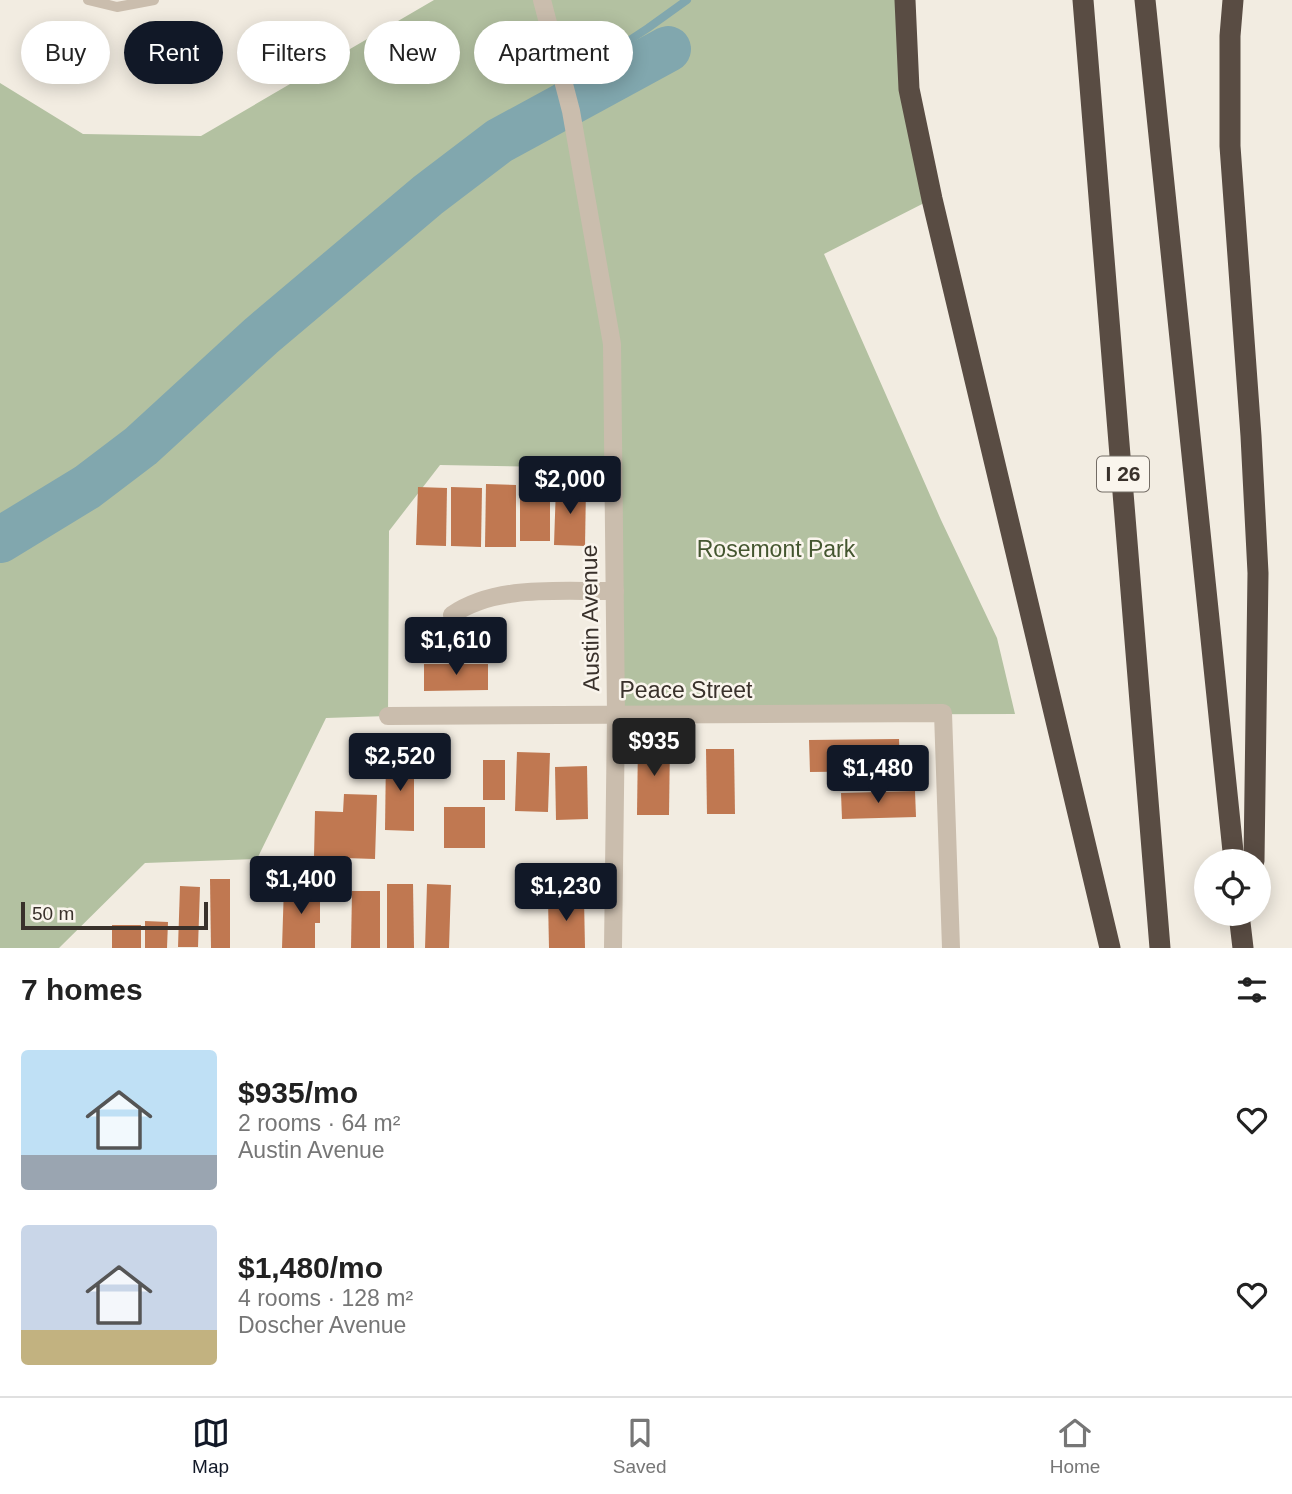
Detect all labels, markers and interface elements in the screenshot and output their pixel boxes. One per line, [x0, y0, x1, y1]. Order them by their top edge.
chip: Buy [21, 21, 110, 84]
chip: Rent [124, 21, 223, 84]
chip: Filters [237, 21, 350, 84]
chip: New [364, 21, 460, 84]
chip: Apartment [474, 21, 633, 84]
pin: $2,000 [513, 456, 627, 516]
road number: I 26 [1097, 456, 1149, 491]
text: $2,000 [535, 466, 605, 492]
park label: Rosemont Park [697, 536, 856, 562]
street label: Austin Avenue [576, 544, 604, 692]
pin: $1,610 [399, 618, 513, 677]
text: $1,610 [421, 627, 491, 653]
street label: Peace Street [620, 677, 753, 703]
pin: $935 [613, 718, 695, 778]
text: $935 [628, 728, 680, 754]
pin: $2,520 [343, 734, 457, 793]
text: $2,520 [365, 743, 435, 769]
pin: $1,480 [821, 746, 935, 805]
text: $1,480 [843, 755, 913, 781]
map controls [1194, 849, 1271, 926]
button: locate [1194, 849, 1271, 926]
pin: $1,400 [244, 856, 358, 916]
pin: $1,230 [509, 864, 623, 923]
text: $1,400 [266, 866, 336, 892]
text: $1,230 [531, 873, 601, 899]
scale bar [21, 899, 208, 931]
text: 50 m [32, 903, 74, 924]
icon: filters [1233, 971, 1271, 1009]
text: 7 homes [21, 973, 143, 1006]
text: $935/mo [238, 1076, 358, 1109]
icon: home [77, 1078, 161, 1162]
icon: heart [1233, 1101, 1271, 1139]
text: 2 rooms · 64 m² [238, 1110, 400, 1136]
text: Austin Avenue [238, 1137, 385, 1163]
text: $1,480/mo [238, 1251, 383, 1284]
icon: home [77, 1253, 161, 1337]
icon: heart [1233, 1276, 1271, 1314]
text: 4 rooms · 128 m² [238, 1285, 413, 1311]
text: Doscher Avenue [238, 1312, 406, 1338]
tab: Map [192, 1414, 230, 1478]
tab: Saved [613, 1414, 667, 1478]
tab: Home [1050, 1414, 1100, 1478]

